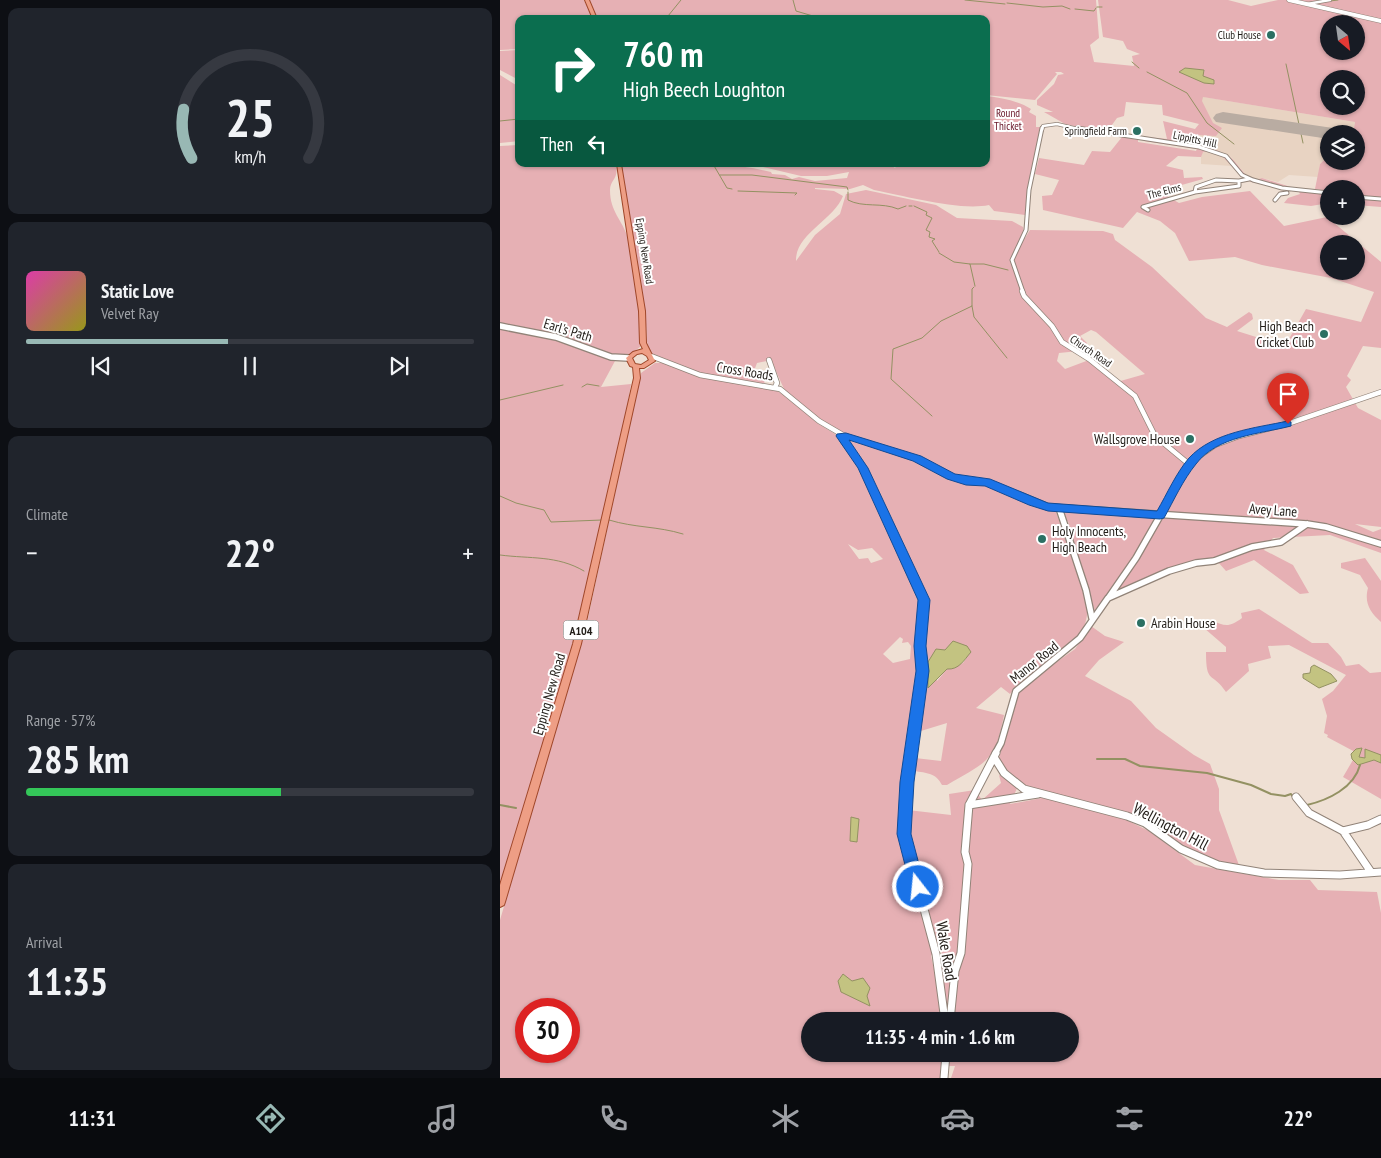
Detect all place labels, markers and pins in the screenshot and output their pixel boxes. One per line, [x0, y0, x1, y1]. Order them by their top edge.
place label: Club House [1218, 28, 1261, 42]
marker: Club House [1265, 29, 1277, 41]
place label: Springfield Farm [1064, 124, 1127, 138]
marker: Springfield Farm [1131, 125, 1143, 137]
place label: High Beach Cricket Club [1256, 317, 1314, 351]
marker: High Beach Cricket Club [1318, 328, 1330, 340]
pin [1267, 373, 1309, 424]
place label: Wallsgrove House [1094, 430, 1180, 448]
marker: Wallsgrove House [1184, 433, 1196, 445]
place label: Holy Innocents, High Beach [1052, 522, 1126, 556]
marker: Holy Innocents, High Beach [1036, 533, 1048, 545]
place label: Arabin House [1151, 614, 1216, 632]
marker: Arabin House [1135, 617, 1147, 629]

